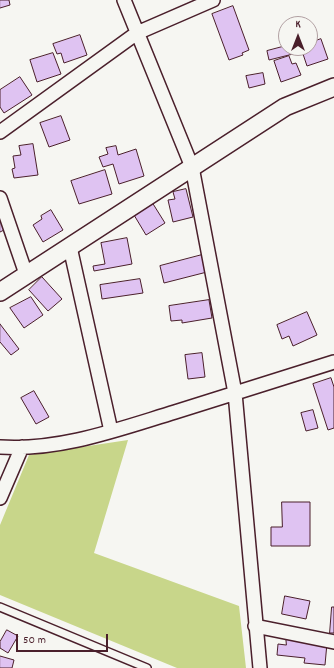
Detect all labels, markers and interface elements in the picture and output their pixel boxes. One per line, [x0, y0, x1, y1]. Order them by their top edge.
north arrow [278, 16, 318, 56]
text: K [295, 17, 301, 33]
scale bar [18, 626, 110, 652]
text: 50 m [23, 632, 46, 649]

